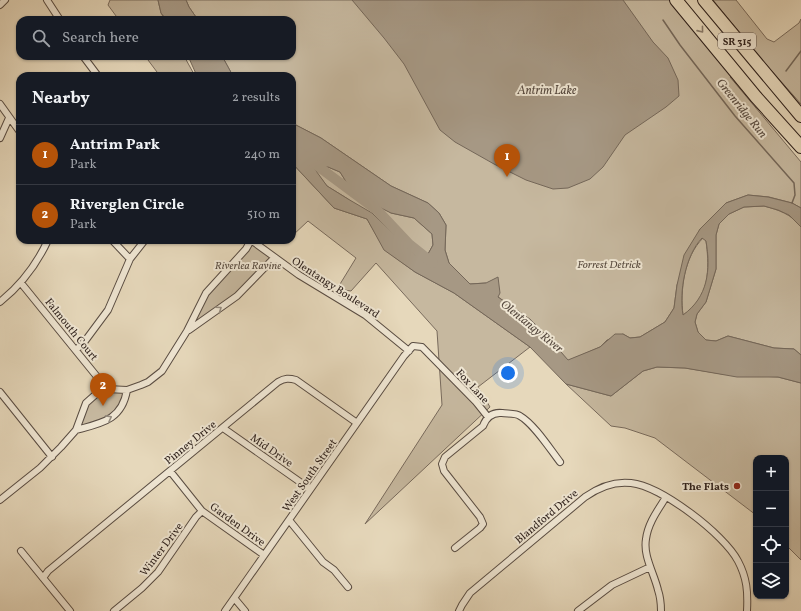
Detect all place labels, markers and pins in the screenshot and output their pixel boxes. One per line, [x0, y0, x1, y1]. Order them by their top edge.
pin: 1 [494, 144, 520, 177]
pin: 2 [90, 373, 116, 406]
place label: The Flats [682, 480, 729, 495]
marker: The Flats [732, 481, 742, 491]

